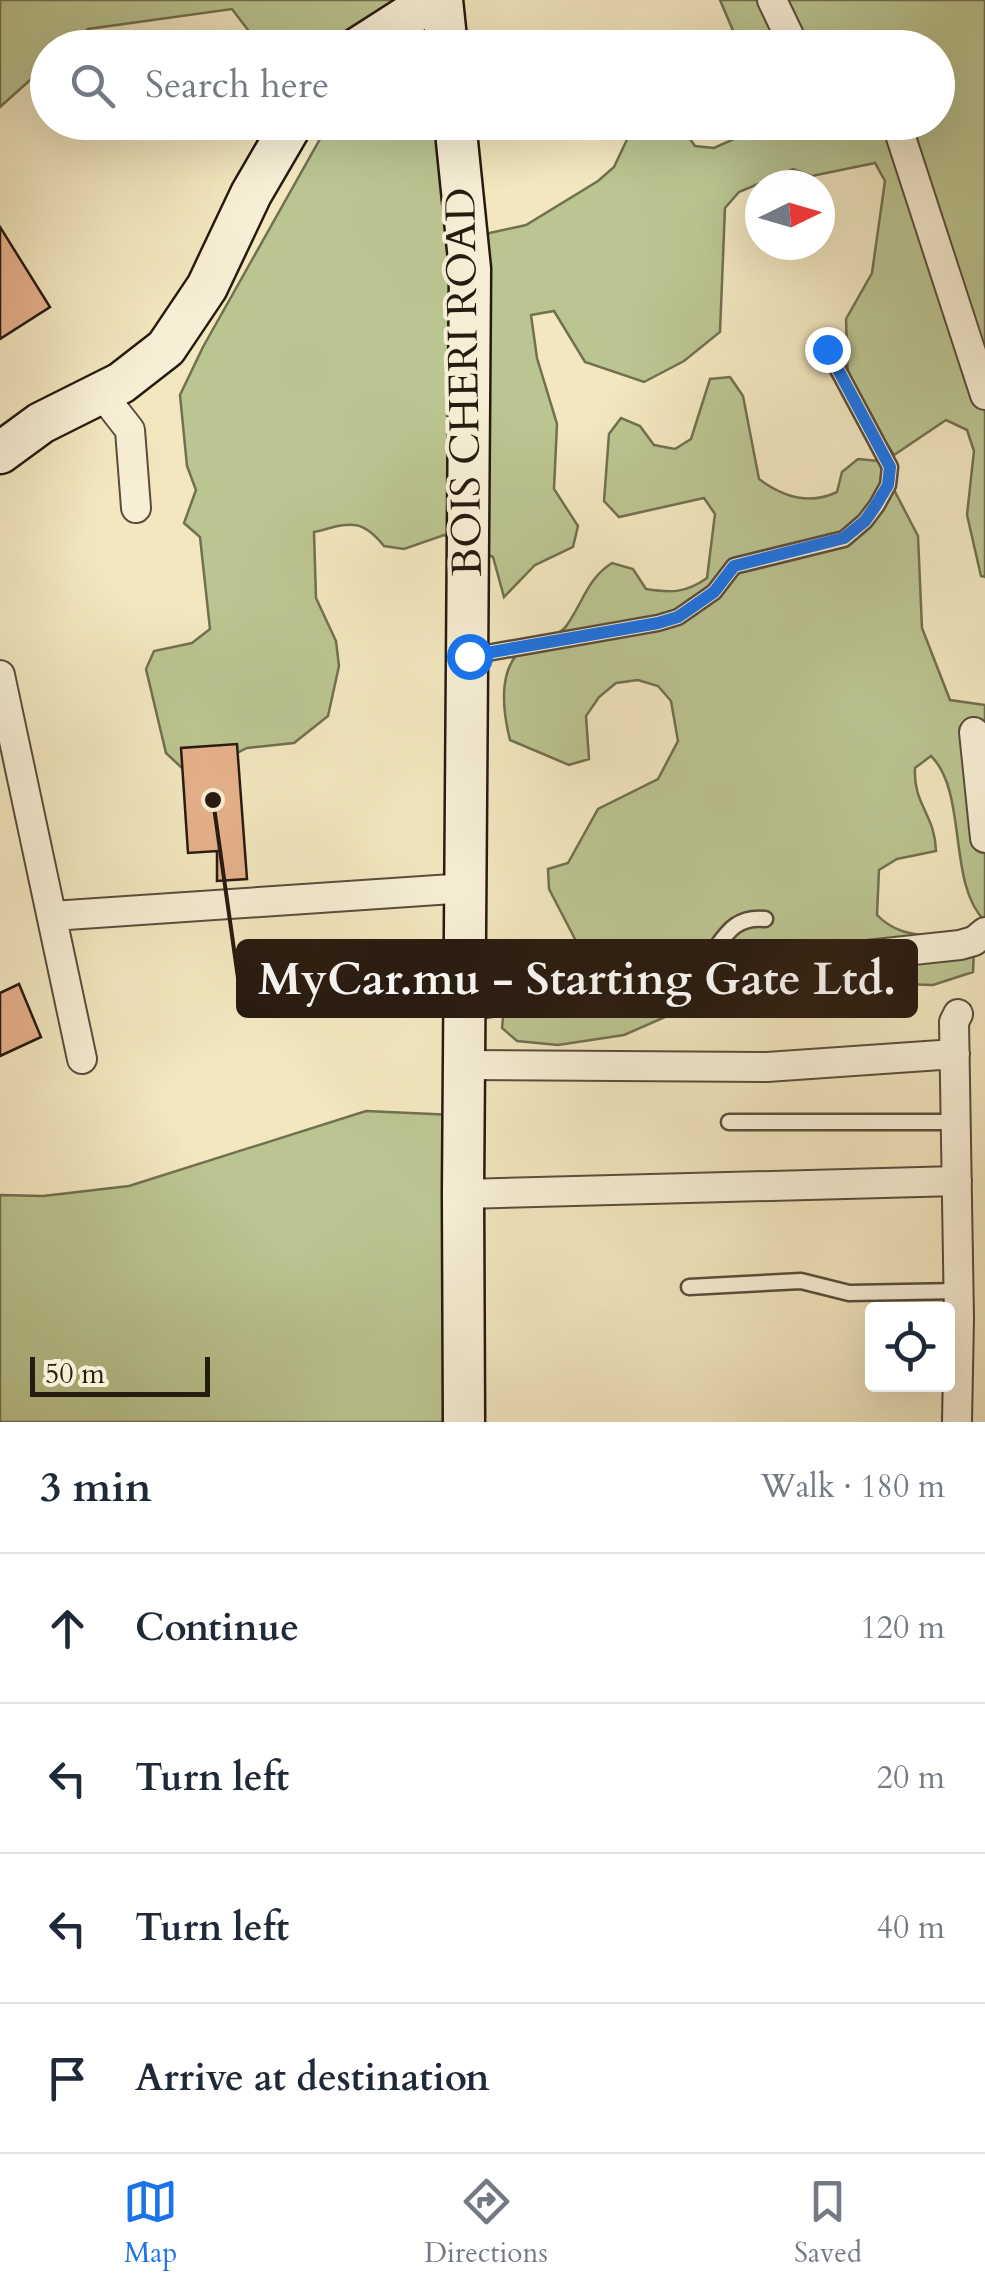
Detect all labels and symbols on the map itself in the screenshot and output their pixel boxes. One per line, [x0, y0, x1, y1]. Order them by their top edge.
north arrow [745, 170, 835, 260]
street label: BOIS CHERI ROAD [432, 187, 496, 577]
route end [805, 327, 851, 373]
route start [447, 634, 493, 680]
callout: MyCar.mu - Starting Gate Ltd. [238, 941, 916, 1016]
text: MyCar.mu - Starting Gate Ltd. [258, 949, 896, 1010]
scale bar [30, 1352, 210, 1396]

